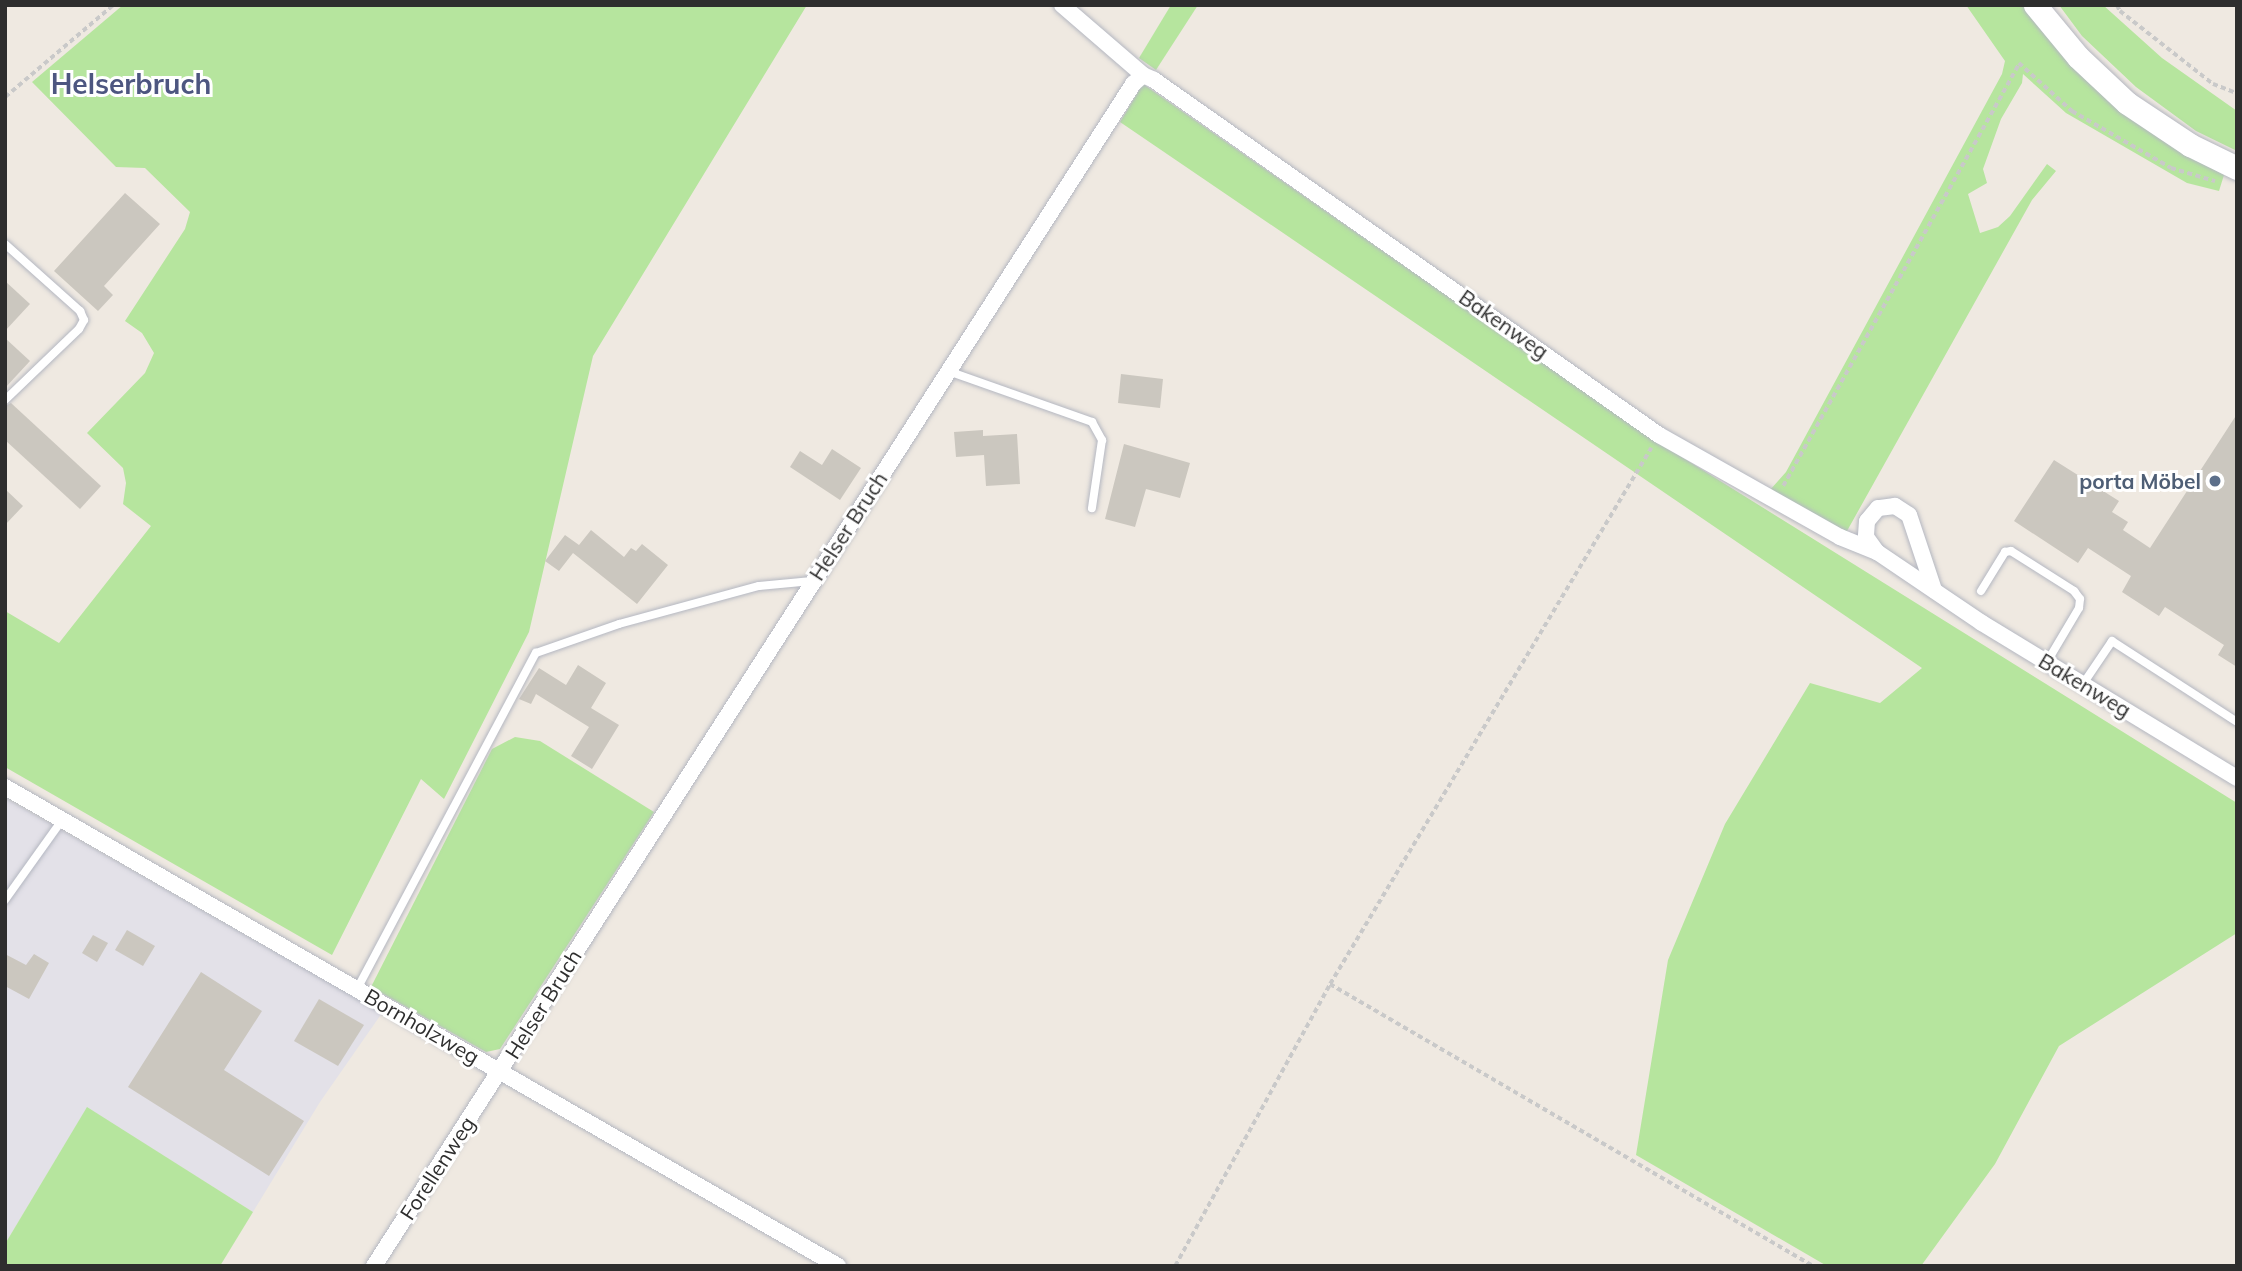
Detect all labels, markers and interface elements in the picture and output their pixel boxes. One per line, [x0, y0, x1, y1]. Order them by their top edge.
district label: Helserbruch [51, 67, 211, 101]
street label: Bakenweg [1454, 284, 1554, 364]
street label: Helser Bruch [804, 467, 892, 585]
place label: porta Möbel [2079, 468, 2201, 494]
marker: porta Möbel [2207, 473, 2223, 489]
street label: Bakenweg [2034, 648, 2136, 722]
street label: Helser Bruch [499, 945, 587, 1063]
street label: Bornholzweg [360, 983, 484, 1069]
street label: Forellenweg [394, 1112, 480, 1224]

